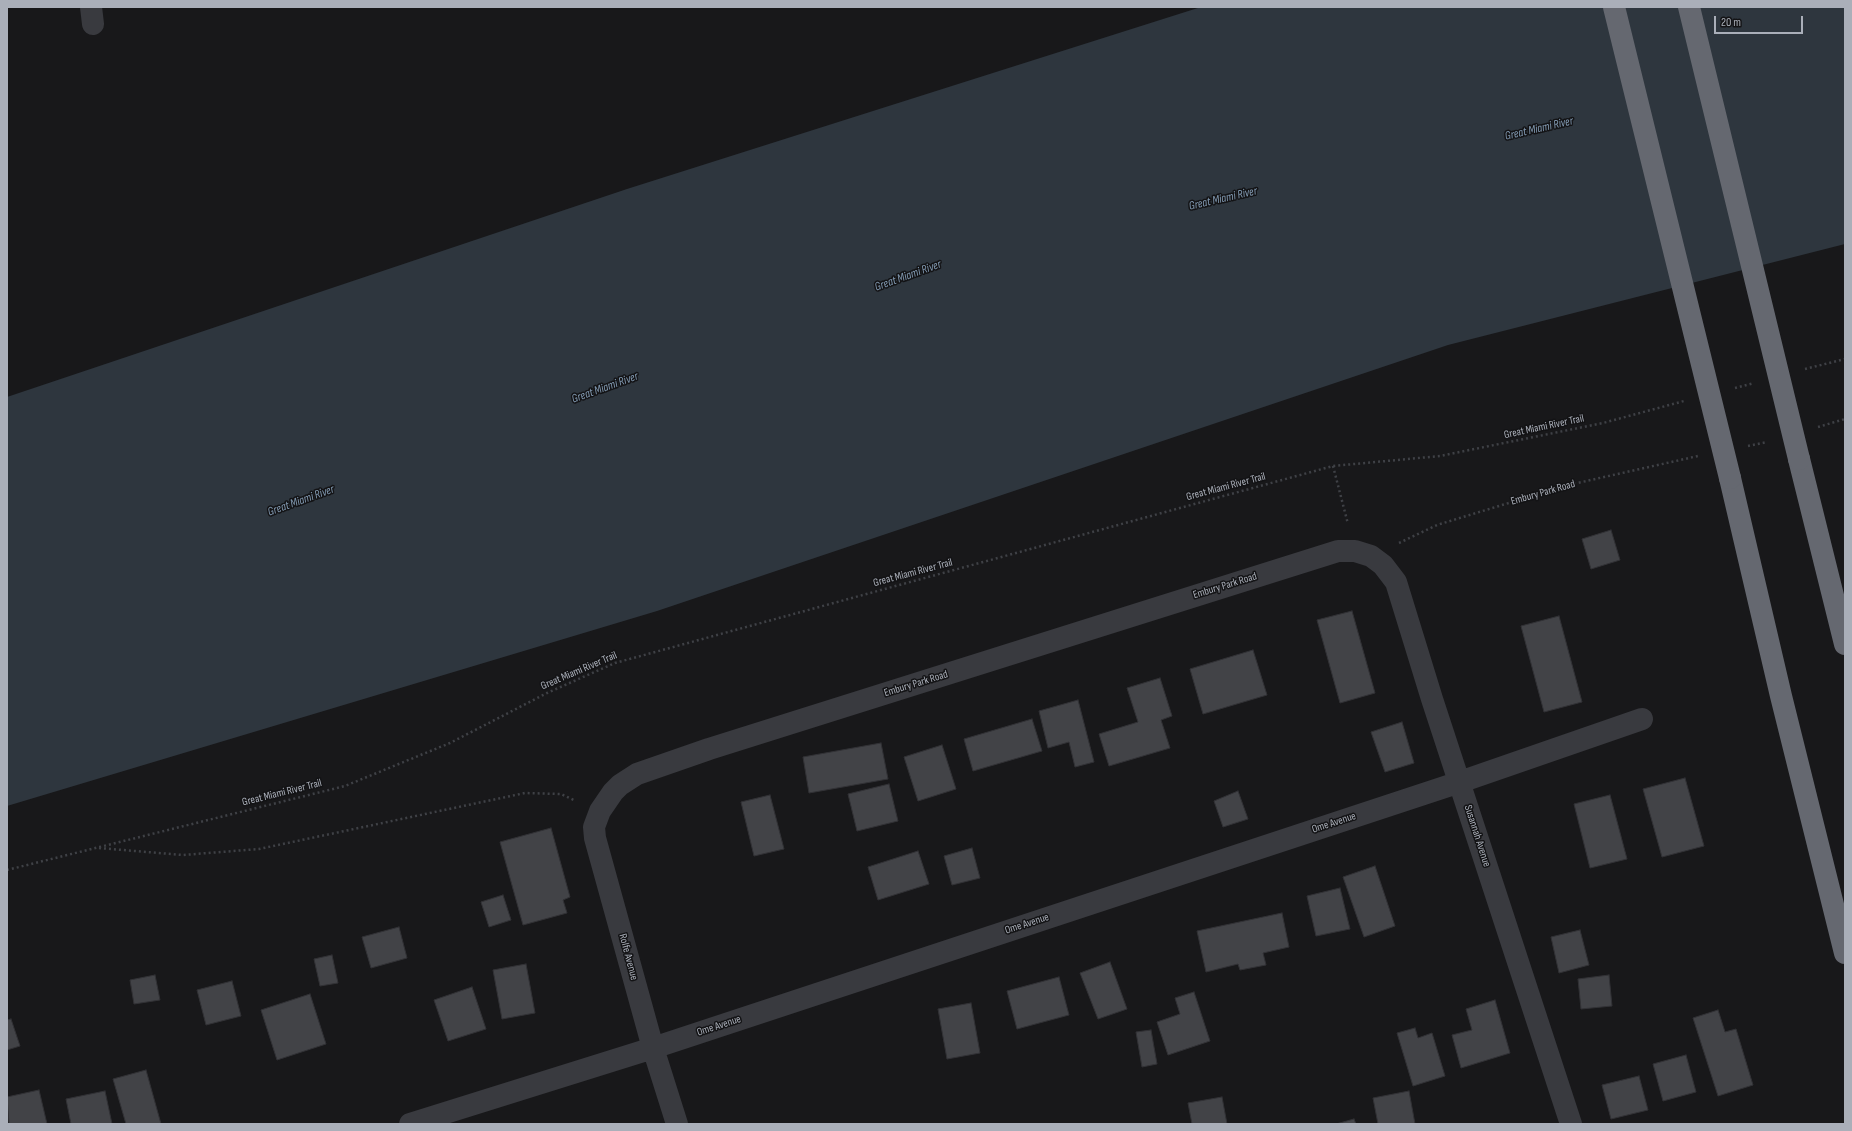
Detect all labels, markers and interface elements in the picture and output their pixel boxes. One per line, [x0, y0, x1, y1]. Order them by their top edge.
scale bar [1716, 8, 1805, 34]
text: 20 m [1721, 15, 1741, 30]
water label: Great Miami River [1503, 114, 1575, 144]
water label: Great Miami River [1187, 184, 1259, 214]
water label: Great Miami River [873, 257, 943, 295]
water label: Great Miami River [570, 369, 640, 407]
street label: Great Miami River Trail [1503, 412, 1585, 442]
street label: Great Miami River Trail [1185, 470, 1267, 504]
street label: Embury Park Road [1509, 478, 1577, 508]
water label: Great Miami River [266, 482, 336, 520]
street label: Great Miami River Trail [872, 556, 954, 590]
street label: Embury Park Road [1191, 570, 1259, 602]
street label: Great Miami River Trail [539, 649, 619, 693]
street label: Embury Park Road [882, 668, 950, 700]
street label: Great Miami River Trail [241, 777, 323, 809]
street label: Susannah Avenue [1461, 803, 1493, 869]
street label: Ome Avenue [1310, 810, 1358, 836]
street label: Ome Avenue [1003, 911, 1051, 937]
street label: Rolfe Avenue [615, 932, 641, 982]
street label: Ome Avenue [695, 1013, 743, 1039]

